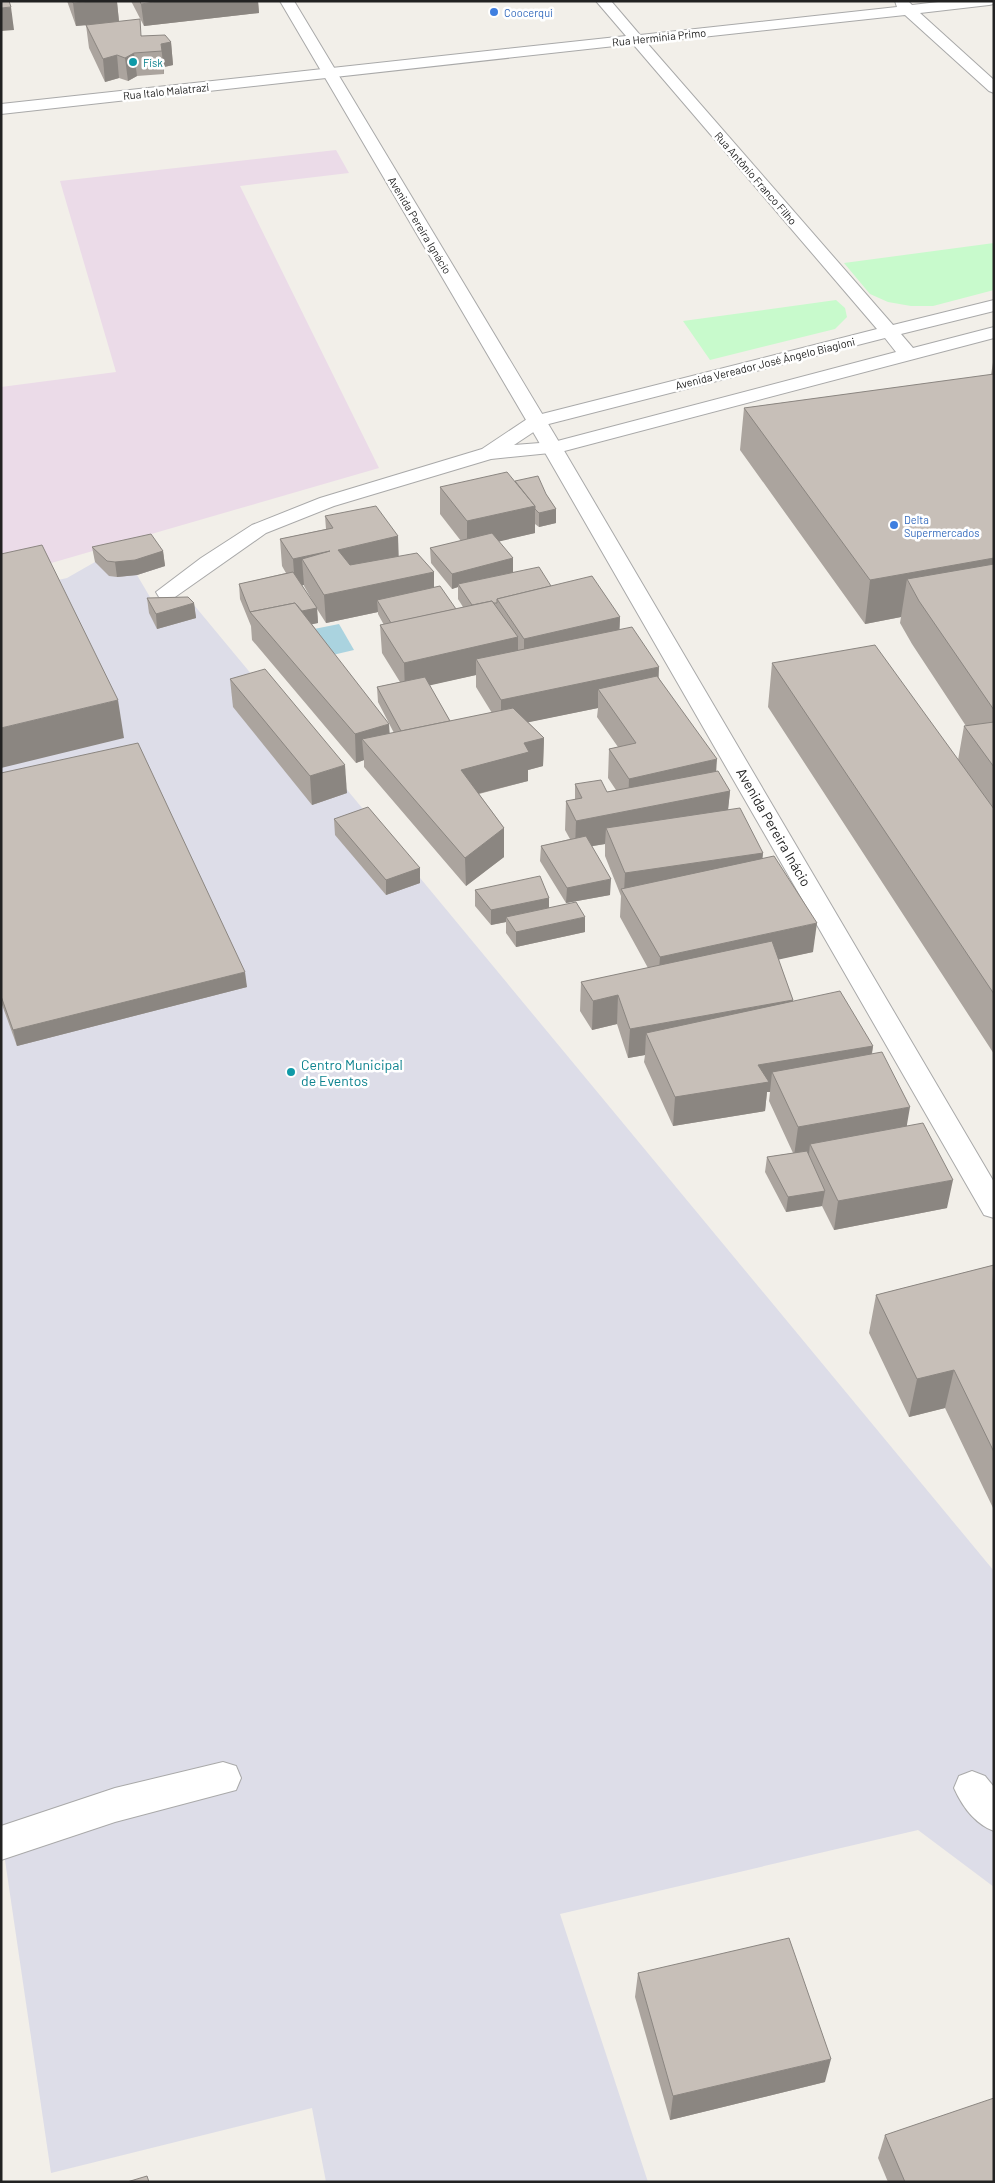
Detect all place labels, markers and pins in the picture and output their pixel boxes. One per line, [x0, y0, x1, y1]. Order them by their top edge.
marker: Coocerqui [488, 6, 500, 18]
place label: Coocerqui [504, 6, 553, 19]
marker: Fisk [127, 56, 139, 68]
place label: Fisk [143, 56, 163, 69]
place label: Delta Supermercados [904, 513, 980, 539]
marker: Delta Supermercados [888, 519, 900, 531]
place label: Centro Municipal de Eventos [301, 1056, 403, 1089]
marker: Centro Municipal de Eventos [285, 1066, 297, 1078]

